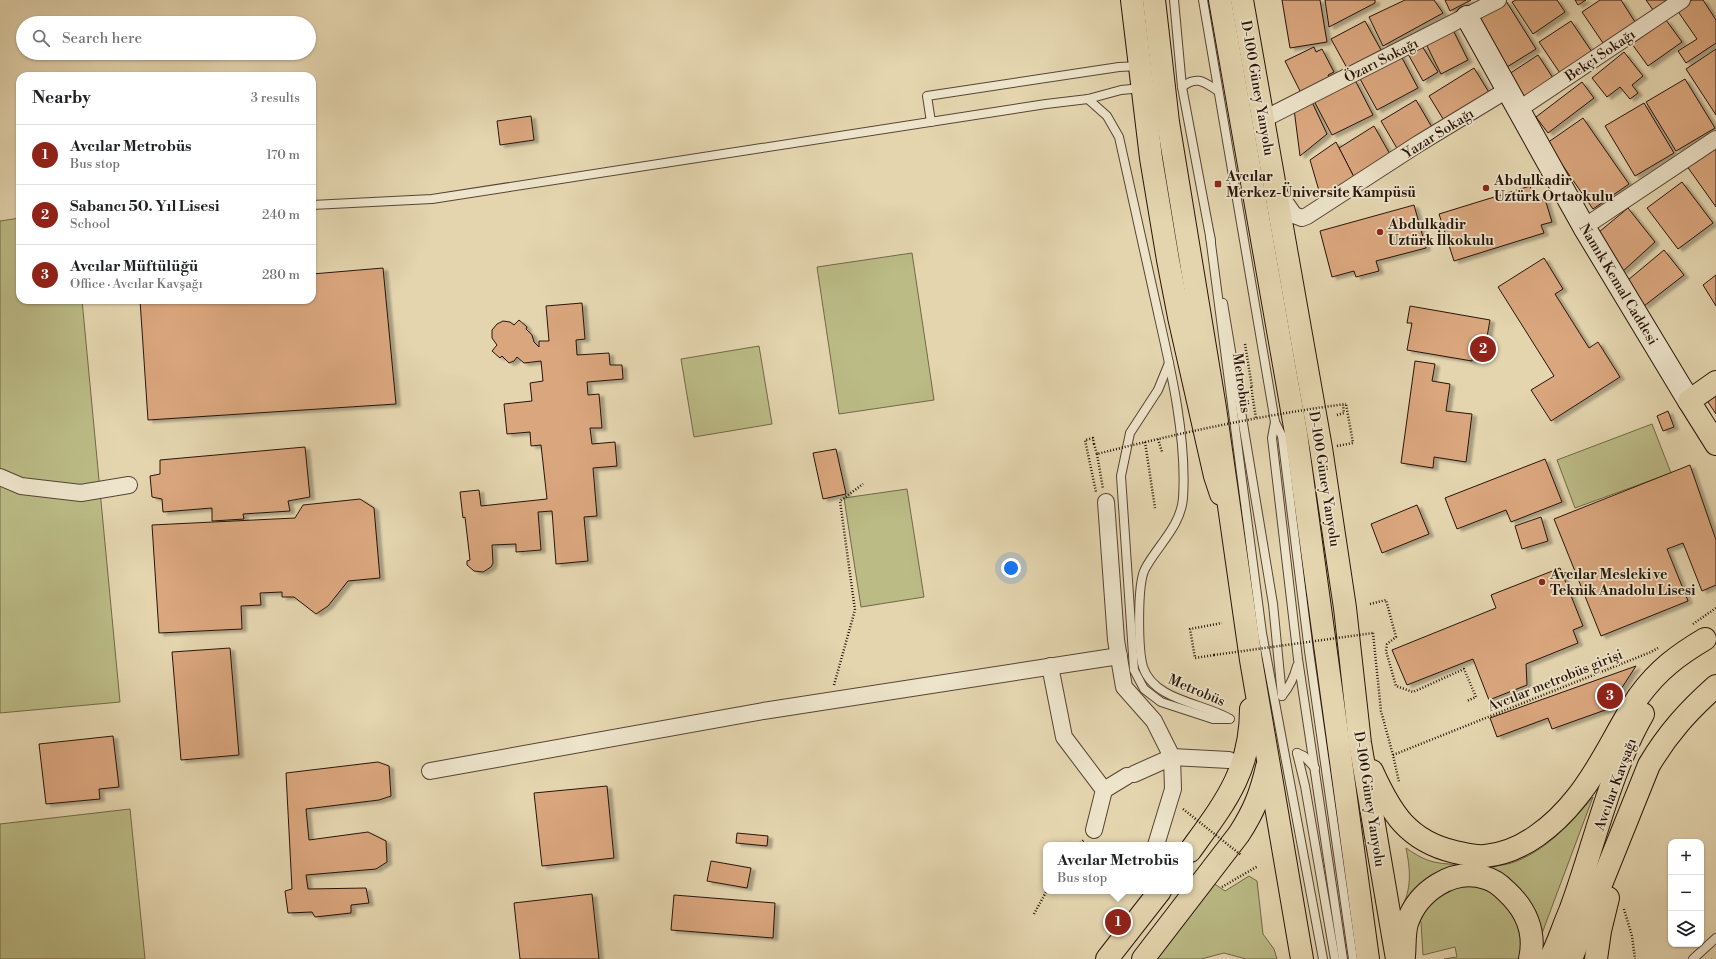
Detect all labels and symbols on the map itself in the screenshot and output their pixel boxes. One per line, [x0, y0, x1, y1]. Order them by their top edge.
street label: D-100 Güney Yanyolu [1236, 19, 1278, 157]
street label: Bekçi Sokağı [1561, 25, 1640, 87]
street label: Özarı Sokağı [1340, 33, 1422, 87]
street label: Yazar Sokağı [1399, 105, 1478, 163]
place label: Avcılar Merkez-Üniversite Kampüsü [1225, 168, 1416, 202]
place label: Abdulkadir Uztürk Ortaokulu [1493, 172, 1614, 206]
marker: Avcılar Merkez-Üniversite Kampüsü [1213, 179, 1223, 189]
marker: Abdulkadir Uztürk Ortaokulu [1481, 183, 1491, 193]
place label: Abdulkadir Uztürk İlkokulu [1387, 216, 1494, 250]
street label: Namık Kemal Caddesi [1575, 221, 1662, 349]
marker: Abdulkadir Uztürk İlkokulu [1375, 227, 1385, 237]
pin: 2 [1470, 334, 1496, 364]
street label: Metrobüs [1228, 352, 1254, 414]
street label: D-100 Güney Yanyolu [1304, 410, 1344, 548]
your location [1001, 558, 1021, 578]
place label: Avcılar Mesleki ve Teknik Anadolu Lisesi [1549, 566, 1696, 600]
marker: Avcılar Mesleki ve Teknik Anadolu Lisesi [1537, 577, 1547, 587]
street label: Avcılar metrobüs girişi [1484, 645, 1626, 717]
street label: Metrobüs [1165, 671, 1228, 711]
pin: 3 [1597, 681, 1623, 711]
street label: D-100 Güney Yanyolu [1349, 730, 1389, 868]
street label: Avcılar Kavşağı [1591, 735, 1641, 834]
pin: 1 [1105, 907, 1131, 937]

